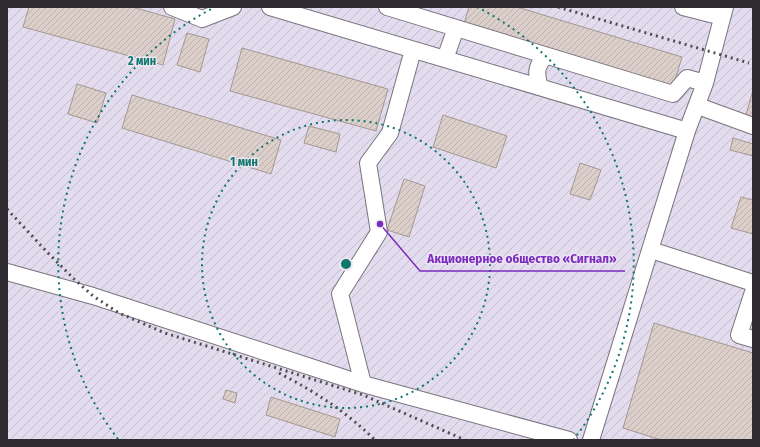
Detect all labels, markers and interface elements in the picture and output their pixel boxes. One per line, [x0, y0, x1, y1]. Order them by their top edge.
text: 2 мин [127, 54, 156, 68]
text: 1 мин [230, 155, 258, 169]
callout: Акционерное общество «Сигнал» [420, 246, 625, 271]
text: Акционерное общество «Сигнал» [426, 251, 617, 266]
centre of rings [339, 257, 353, 271]

